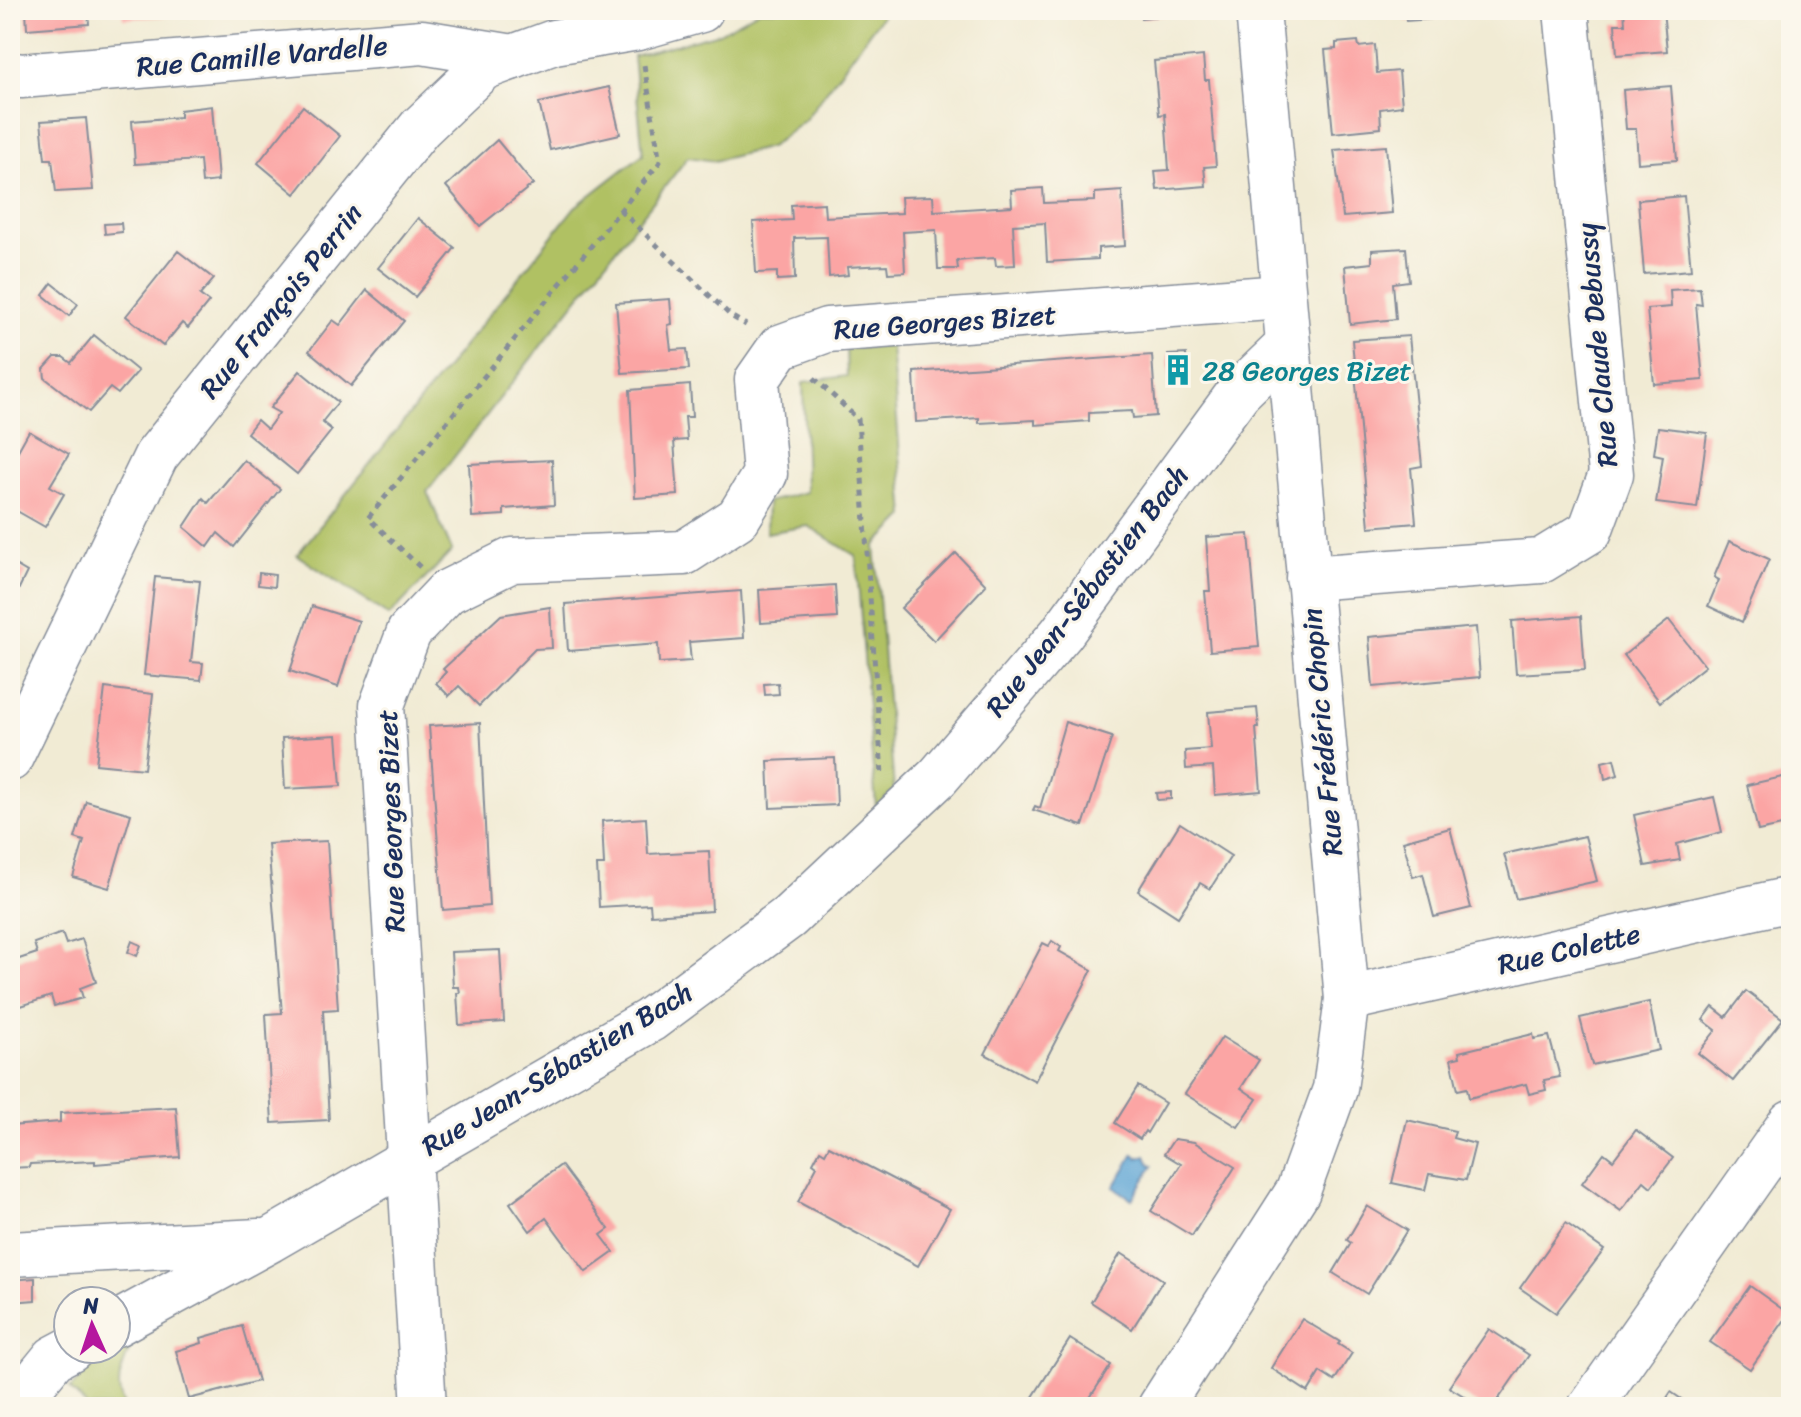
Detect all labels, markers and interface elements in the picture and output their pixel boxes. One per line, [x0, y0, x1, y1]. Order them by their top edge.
street label: Rue Camille Vardelle [134, 21, 390, 91]
street label: Rue François Perrin [186, 192, 376, 410]
street label: Rue Claude Debussy [1562, 220, 1632, 469]
street label: Rue Georges Bizet [832, 290, 1058, 354]
place label: 28 Georges Bizet [1202, 346, 1412, 395]
building icon: 28 Georges Bizet [1161, 353, 1195, 387]
street label: Rue Jean-Sébastien Bach [972, 454, 1202, 728]
street label: Rue Frédéric Chopin [1287, 606, 1357, 858]
street label: Rue Georges Bizet [363, 709, 419, 933]
street label: Rue Colette [1493, 909, 1645, 989]
street label: Rue Jean-Sébastien Bach [412, 968, 702, 1170]
north arrow [52, 1285, 132, 1365]
text: N [81, 1286, 100, 1325]

